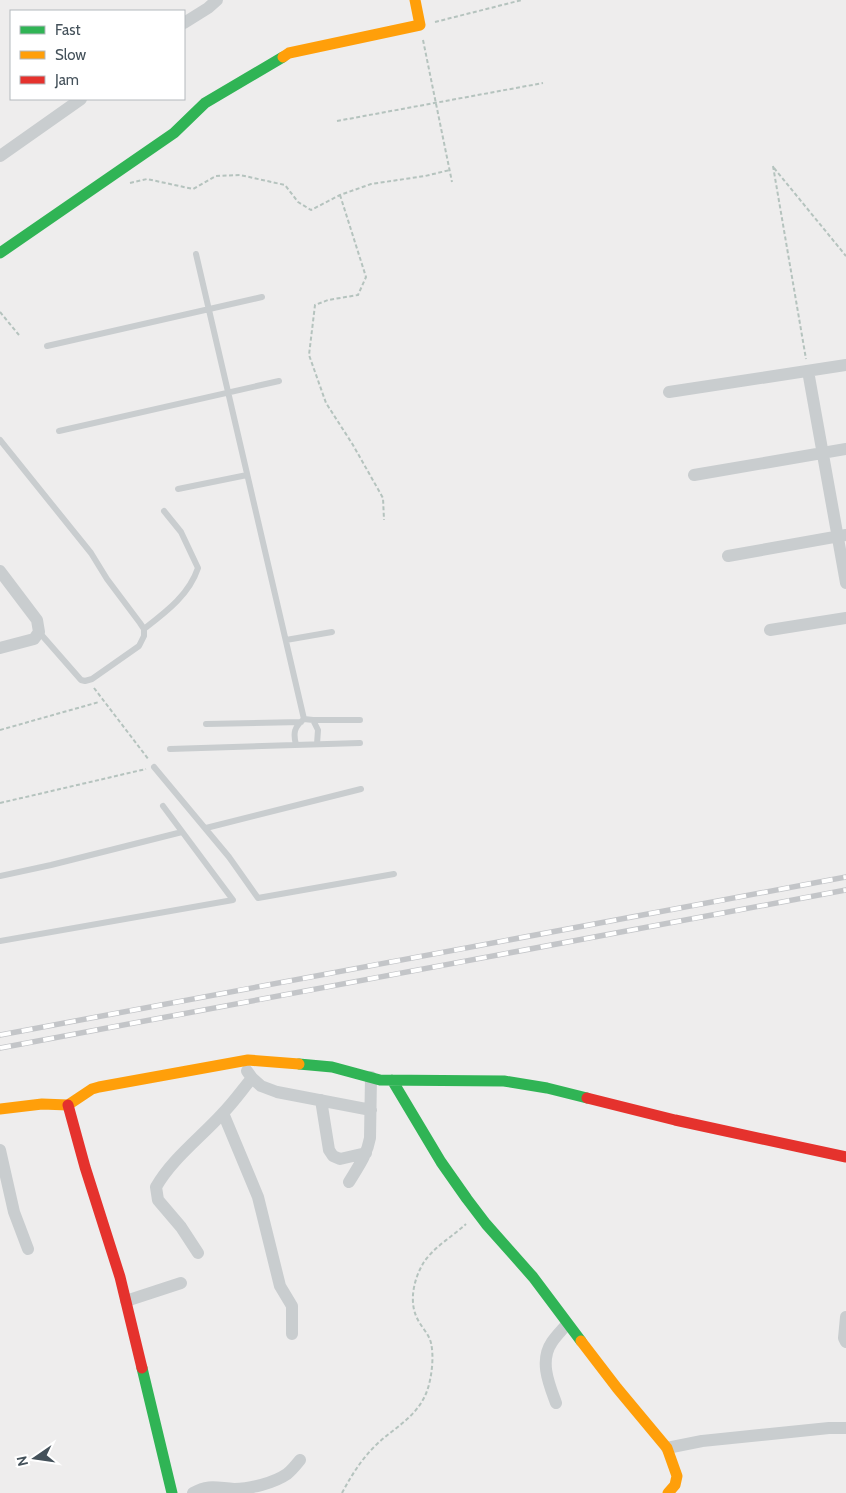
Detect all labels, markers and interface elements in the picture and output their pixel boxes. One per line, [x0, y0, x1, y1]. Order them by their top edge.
legend [10, 10, 185, 100]
text: Fast [55, 21, 80, 39]
text: Slow [55, 46, 86, 64]
text: Jam [54, 71, 79, 89]
north arrow [10, 1433, 60, 1483]
text: N [12, 1454, 32, 1468]

